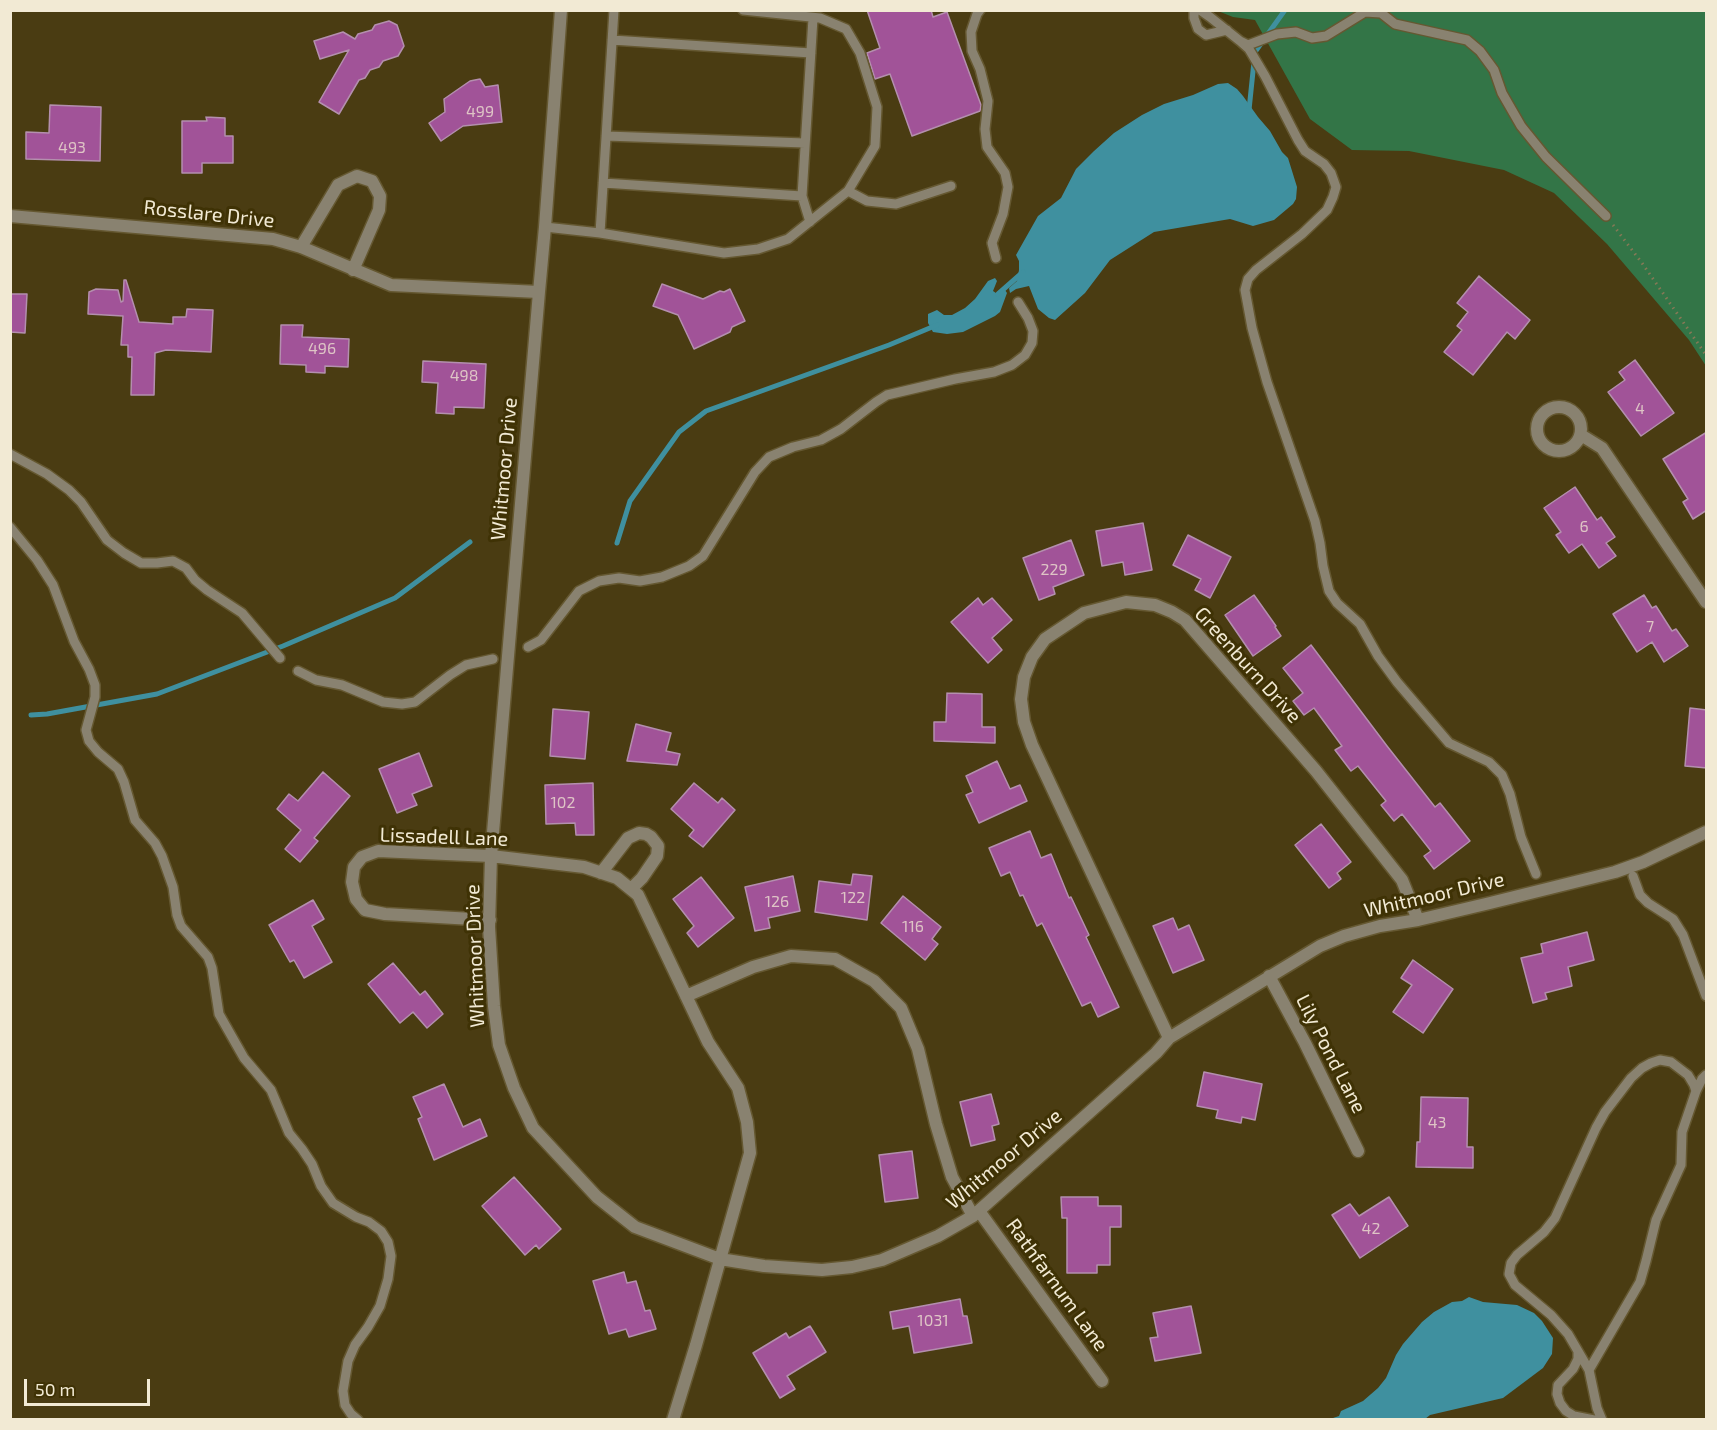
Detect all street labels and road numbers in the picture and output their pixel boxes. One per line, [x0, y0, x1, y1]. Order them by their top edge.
street label: Rosslare Drive [142, 195, 276, 233]
street label: Whitmoor Drive [486, 397, 522, 541]
street label: Greenburn Drive [1190, 602, 1306, 728]
street label: Lissadell Lane [379, 823, 509, 851]
street label: Whitmoor Drive [1361, 867, 1507, 923]
street label: Whitmoor Drive [461, 884, 489, 1028]
street label: Lily Pond Lane [1291, 991, 1371, 1117]
street label: Whitmoor Drive [941, 1104, 1067, 1214]
street label: Rathfarnum Lane [1001, 1214, 1113, 1356]

